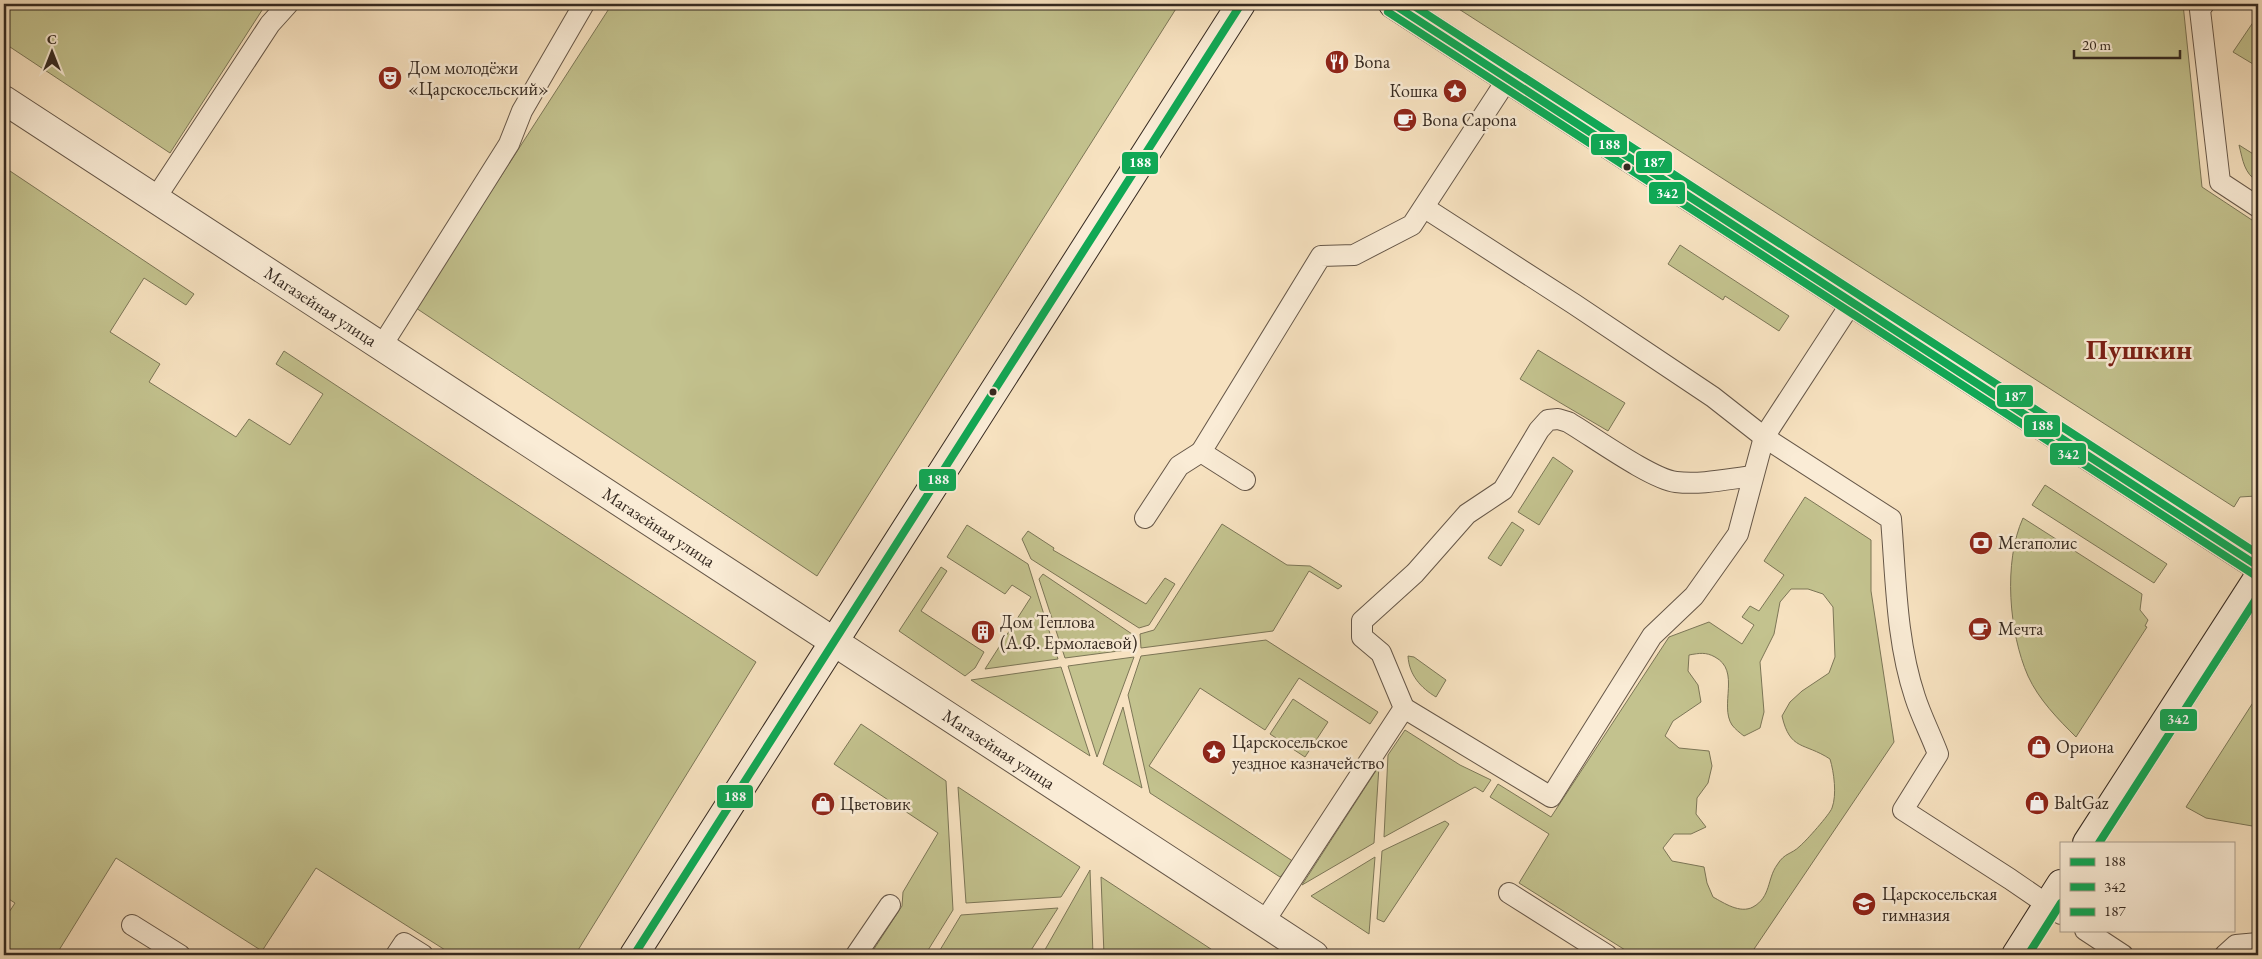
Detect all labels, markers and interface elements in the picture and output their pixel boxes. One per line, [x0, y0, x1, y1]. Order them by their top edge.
north arrow [28, 28, 78, 78]
scale bar [2074, 28, 2181, 60]
text: С [47, 30, 57, 48]
text: 20 m [2082, 35, 2111, 54]
restaurant icon: Bona [1324, 49, 1350, 75]
place label: Bona [1354, 50, 1391, 73]
place label: Дом молодёжи «Царскосельский» [408, 56, 549, 100]
theatre icon: Дом молодёжи «Царскосельский» [377, 65, 403, 91]
place icon: Кошка [1442, 78, 1468, 104]
place label: Кошка [1390, 79, 1439, 102]
cafe icon: Bona Capona [1392, 107, 1418, 133]
place label: Bona Capona [1422, 108, 1517, 131]
line badge: 188 [1590, 133, 1628, 156]
text: 188 [1598, 135, 1620, 153]
line badge: 187 [1635, 150, 1673, 174]
line badge: 188 [1121, 151, 1159, 175]
text: 188 [1129, 153, 1151, 171]
text: 187 [1643, 153, 1666, 171]
unlabelled marker [1622, 162, 1632, 172]
line badge: 342 [1648, 181, 1686, 205]
text: 342 [1656, 184, 1679, 202]
street label: Магазейная улица [260, 261, 382, 352]
district label: Пушкин [2086, 331, 2192, 367]
line badge: 187 [1996, 384, 2034, 408]
unlabelled marker [988, 387, 998, 397]
text: 187 [2004, 387, 2027, 405]
line badge: 188 [2023, 414, 2061, 438]
text: 188 [2031, 416, 2053, 434]
line badge: 342 [2049, 442, 2087, 466]
text: 342 [2057, 445, 2080, 463]
line badge: 188 [918, 468, 957, 492]
text: 188 [927, 470, 949, 488]
street label: Магазейная улица [598, 482, 721, 573]
bank icon: Мегаполис [1968, 530, 1994, 556]
place label: Мегаполис [1998, 531, 2077, 554]
place label: Дом Теплова (А.Ф. Ермолаевой) [1000, 610, 1137, 654]
cafe icon: Мечта [1967, 616, 1993, 642]
place label: Мечта [1998, 617, 2044, 640]
building icon: Дом Теплова (А.Ф. Ермолаевой) [970, 619, 996, 645]
street label: Магазейная улица [938, 704, 1061, 795]
line badge: 342 [2159, 708, 2198, 732]
text: 342 [2167, 710, 2190, 728]
place label: Царскосельское уездное казначейство [1232, 730, 1384, 774]
shop icon: Ориона [2026, 734, 2052, 760]
place label: Ориона [2056, 735, 2115, 758]
place icon: Царскосельское уездное казначейство [1201, 739, 1227, 765]
line badge: 188 [716, 784, 754, 809]
text: 188 [724, 787, 746, 805]
shop icon: BaltGaz [2024, 790, 2050, 816]
shop icon: Цветовик [810, 791, 836, 817]
place label: BaltGaz [2054, 791, 2109, 814]
place label: Цветовик [840, 792, 911, 815]
legend [2060, 842, 2234, 932]
text: 188 [2104, 851, 2126, 870]
text: 342 [2104, 877, 2126, 896]
place label: Царскосельская гимназия [1882, 882, 1997, 926]
school or university icon: Царскосельская гимназия [1851, 891, 1877, 917]
text: 187 [2104, 901, 2126, 920]

